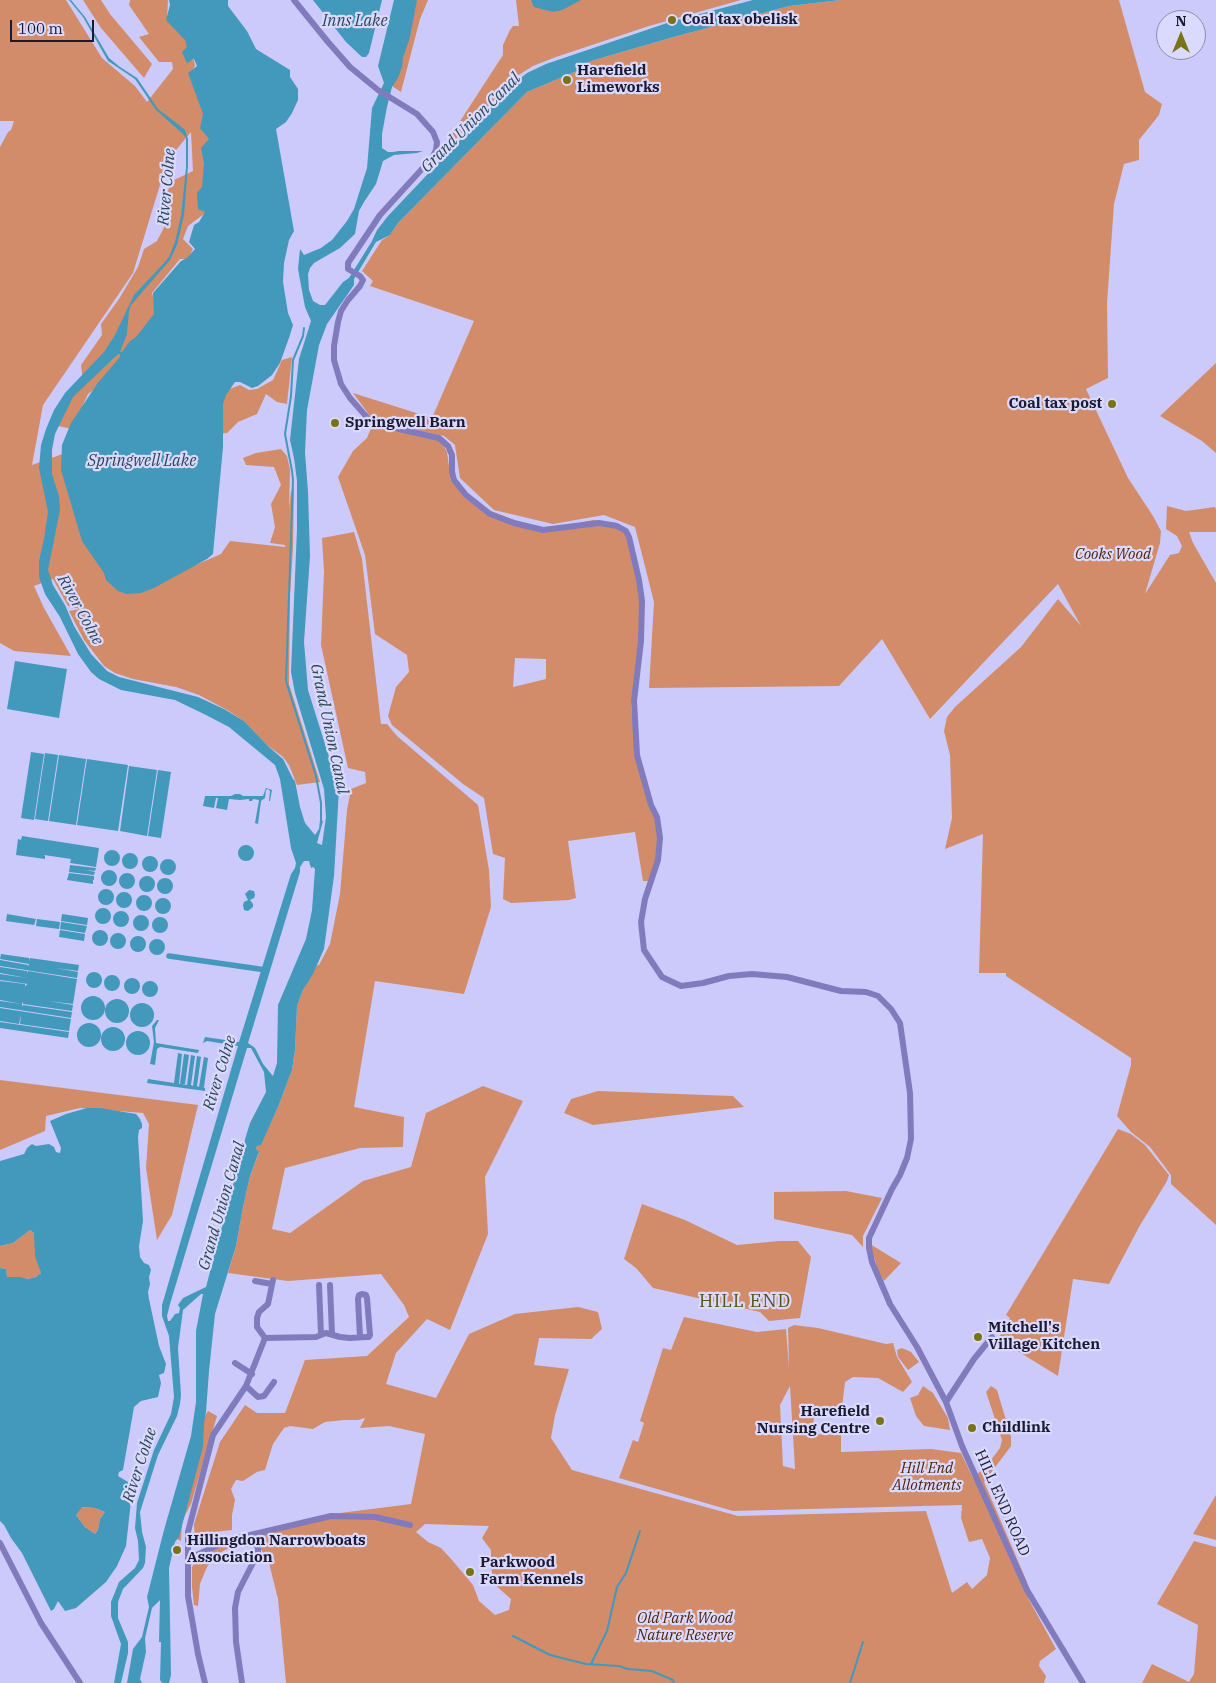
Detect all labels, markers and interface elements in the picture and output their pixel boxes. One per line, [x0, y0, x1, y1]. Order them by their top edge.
scale bar [12, 10, 96, 42]
north arrow [1156, 10, 1206, 60]
water label: Inns Lake [322, 11, 388, 31]
place label: Coal tax obelisk [682, 11, 798, 29]
text: N [1175, 12, 1187, 30]
marker: Coal tax obelisk [666, 14, 678, 26]
text: 100 m [18, 19, 63, 38]
place label: Harefield Limeworks [577, 62, 660, 97]
water label: Grand Union Canal [417, 69, 525, 177]
marker: Harefield Limeworks [561, 74, 573, 86]
water label: River Colne [154, 148, 180, 226]
place label: Coal tax post [1008, 395, 1102, 413]
marker: Coal tax post [1106, 398, 1118, 410]
place label: Springwell Barn [345, 414, 466, 432]
marker: Springwell Barn [329, 417, 341, 429]
water label: Springwell Lake [88, 451, 196, 471]
park label: Cooks Wood [1075, 546, 1151, 564]
water label: River Colne [53, 572, 107, 648]
water label: Grand Union Canal [306, 662, 352, 796]
water label: River Colne [200, 1033, 240, 1113]
water label: Grand Union Canal [194, 1140, 250, 1272]
district label: HILL END [698, 1291, 792, 1313]
place label: Mitchell's Village Kitchen [988, 1319, 1100, 1354]
marker: Mitchell's Village Kitchen [972, 1331, 984, 1343]
place label: Harefield Nursing Centre [757, 1403, 870, 1438]
marker: Harefield Nursing Centre [874, 1415, 886, 1427]
place label: Childlink [982, 1419, 1050, 1437]
marker: Childlink [966, 1422, 978, 1434]
water label: River Colne [119, 1425, 161, 1505]
street label: HILL END ROAD [970, 1447, 1034, 1559]
park label: Hill End Allotments [892, 1460, 962, 1495]
place label: Hillingdon Narrowboats Association [187, 1532, 366, 1567]
marker: Hillingdon Narrowboats Association [171, 1544, 183, 1556]
place label: Parkwood Farm Kennels [480, 1554, 583, 1589]
marker: Parkwood Farm Kennels [464, 1566, 476, 1578]
park label: Old Park Wood Nature Reserve [637, 1610, 733, 1645]

